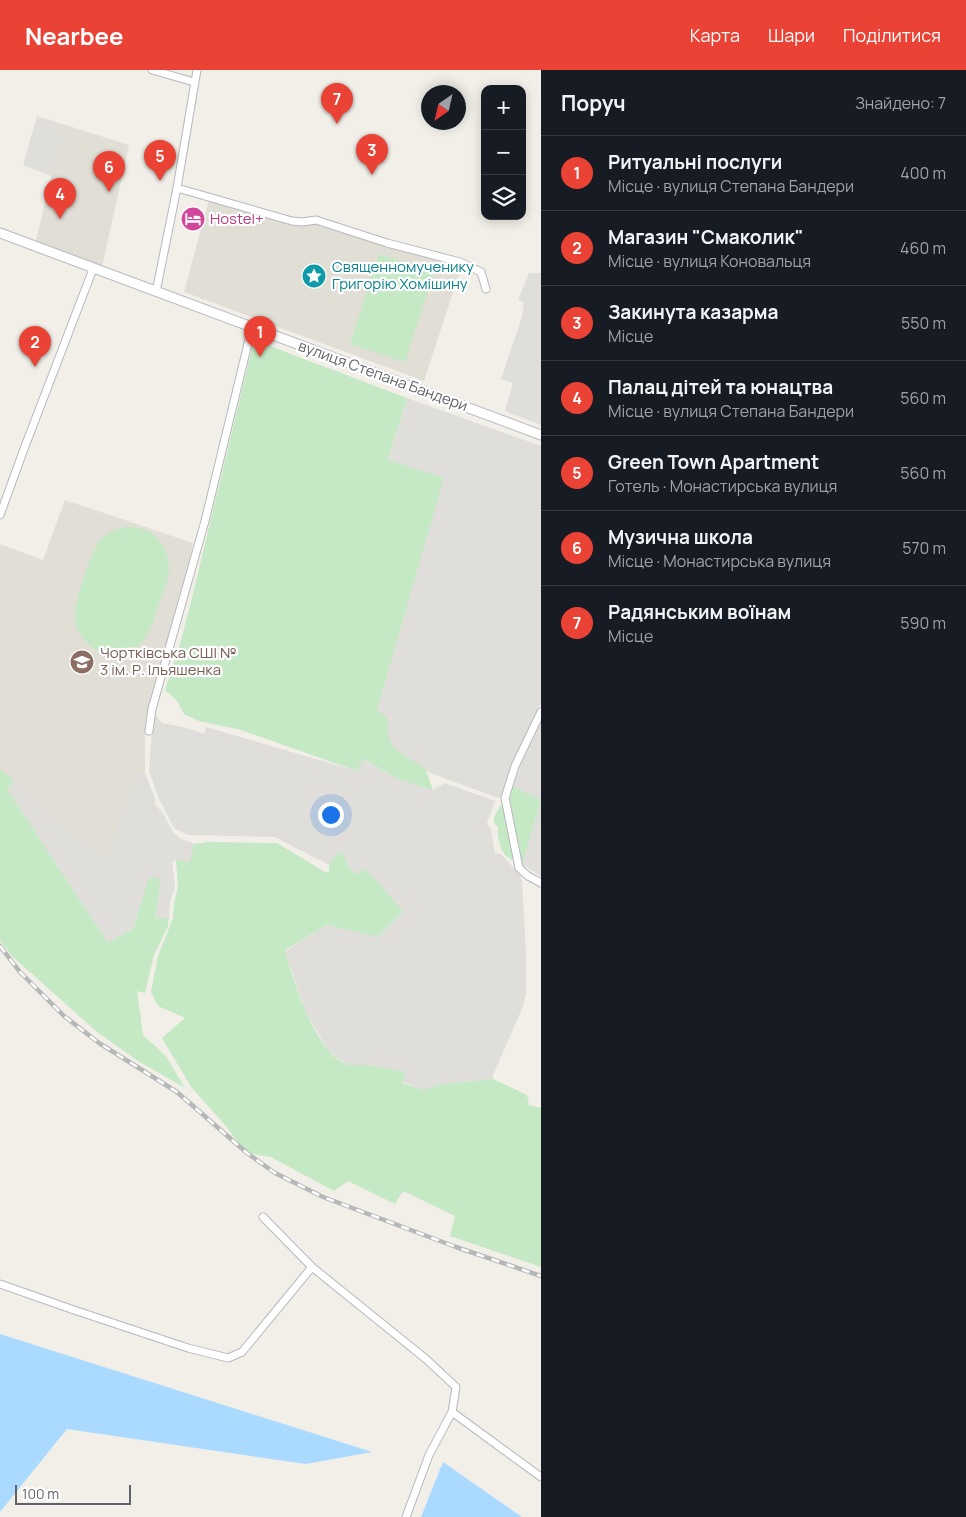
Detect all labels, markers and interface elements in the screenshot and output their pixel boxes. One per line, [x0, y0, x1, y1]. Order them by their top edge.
text: Nearbee [25, 19, 124, 52]
text: Карта [690, 23, 740, 47]
text: Шари [768, 23, 815, 47]
text: Поділитися [843, 23, 941, 47]
pin: 7 [321, 83, 353, 124]
north arrow [421, 85, 466, 130]
map controls [481, 85, 526, 220]
button: + [481, 85, 526, 130]
text: Поруч [561, 89, 626, 117]
text: Знайдено: 7 [855, 92, 946, 114]
button: − [481, 130, 526, 175]
pin: 3 [356, 134, 388, 175]
pin: 5 [144, 140, 176, 181]
text: Ритуальні послуги [608, 149, 782, 175]
pin: 6 [93, 151, 125, 192]
text: 1 [573, 162, 581, 184]
text: 400 m [900, 162, 946, 184]
button: layers [481, 175, 526, 220]
text: Місце · вулиця Степана Бандери [608, 175, 854, 197]
pin: 4 [44, 178, 76, 219]
hotel icon: Hostel+ [180, 206, 206, 232]
place label: Hostel+ [210, 208, 264, 229]
text: Магазин "Смаколик" [608, 224, 804, 250]
text: 2 [572, 237, 582, 259]
text: 460 m [900, 237, 946, 259]
text: Місце · вулиця Коновальця [608, 250, 811, 272]
place label: Священномученику Григорію Хомішину [332, 256, 474, 294]
place icon: Священномученику Григорію Хомішину [301, 263, 327, 289]
text: Закинута казарма [608, 299, 779, 325]
text: 3 [572, 312, 582, 334]
text: 550 m [901, 312, 946, 334]
pin: 1 [244, 316, 276, 357]
text: Місце [608, 325, 653, 347]
pin: 2 [19, 326, 51, 367]
street label: вулиця Степана Бандери [295, 335, 471, 416]
text: Палац дітей та юнацтва [608, 374, 833, 400]
text: 4 [572, 387, 582, 409]
text: 560 m [900, 387, 946, 409]
text: Місце · вулиця Степана Бандери [608, 400, 854, 422]
text: Green Town Apartment [608, 449, 819, 475]
text: 5 [572, 462, 582, 484]
text: 560 m [900, 462, 946, 484]
text: Готель · Монастирська вулиця [608, 475, 837, 497]
text: Музична школа [608, 524, 753, 550]
text: 6 [572, 537, 582, 559]
text: 570 m [902, 537, 946, 559]
text: Місце · Монастирська вулиця [608, 550, 831, 572]
text: Радянським воїнам [608, 599, 791, 625]
text: 7 [573, 612, 581, 634]
text: 590 m [900, 612, 946, 634]
text: Місце [608, 625, 653, 647]
place label: Чортківська СШІ № 3 ім. Р. Ільяшенка [100, 642, 237, 680]
school or university icon: Чортківська СШІ № 3 ім. Р. Ільяшенка [69, 649, 95, 675]
your location [318, 802, 344, 828]
scale bar [15, 1482, 131, 1505]
text: 100 m [22, 1484, 59, 1503]

